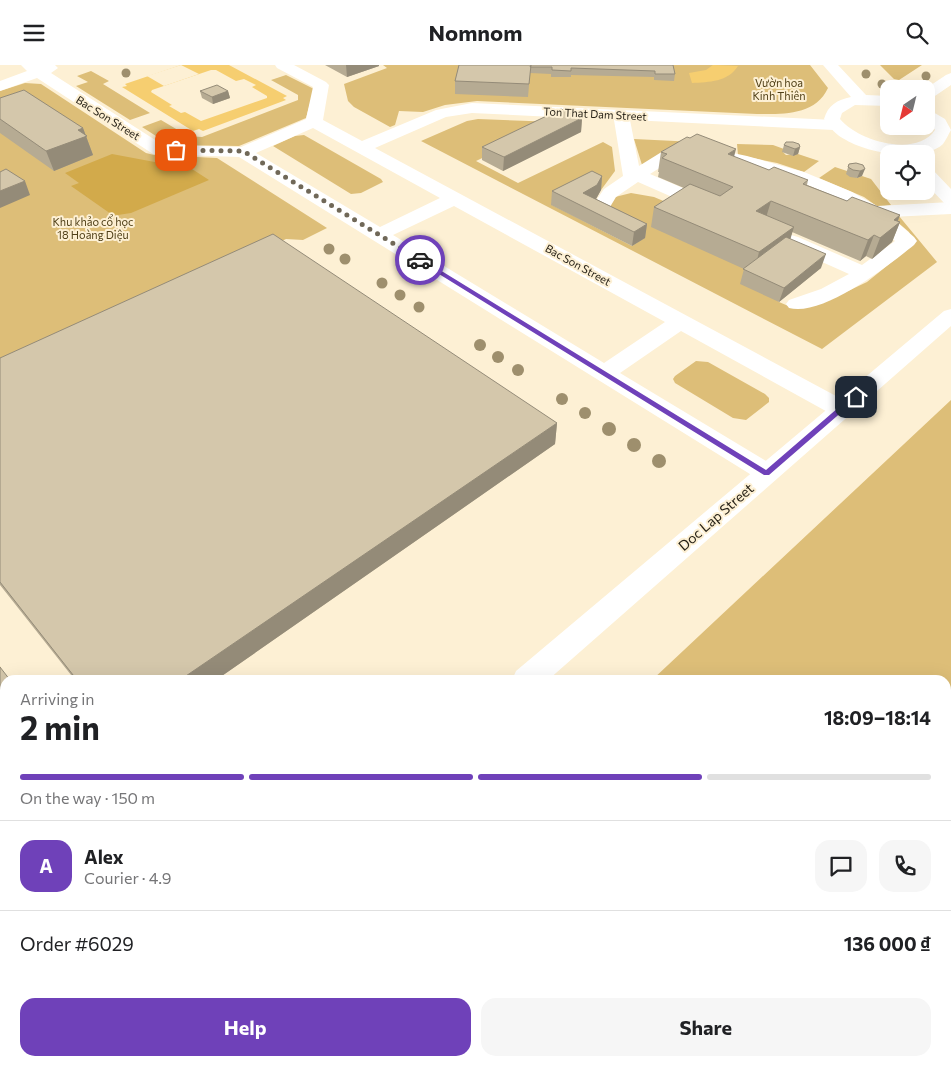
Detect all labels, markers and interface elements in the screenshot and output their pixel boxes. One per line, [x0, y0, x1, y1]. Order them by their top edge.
icon: menu [20, 19, 48, 47]
text: Nomnom [429, 19, 522, 46]
icon: search [903, 19, 931, 47]
park label: Vườn hoa Kính Thiên [752, 76, 806, 102]
north arrow [880, 80, 935, 135]
map controls [880, 80, 935, 200]
street label: Bac Son Street [74, 93, 143, 143]
street label: Ton That Dam Street [543, 104, 648, 123]
pin [155, 129, 197, 171]
icon: bag [162, 136, 190, 164]
button: locate [880, 145, 935, 200]
park label: Khu khảo cổ học 18 Hoàng Diệu [52, 214, 134, 241]
courier [395, 235, 445, 285]
street label: Bac Son Street [543, 241, 614, 288]
icon: car [406, 246, 434, 274]
pin [835, 376, 877, 418]
icon: home [842, 383, 870, 411]
street label: Doc Lap Street [675, 479, 757, 554]
text: Arriving in [20, 689, 94, 708]
text: 18:09–18:14 [824, 706, 931, 729]
text: 2 min [20, 707, 100, 747]
text: On the way · 150 m [20, 788, 155, 807]
button: chat [815, 840, 867, 892]
button: phone [879, 840, 931, 892]
text: Alex [84, 845, 124, 868]
text: A [39, 854, 53, 877]
text: Courier · 4.9 [84, 868, 171, 887]
text: Order #6029 [20, 932, 134, 955]
text: 136 000 ₫ [844, 932, 931, 955]
button: Help [20, 998, 471, 1056]
button: Share [481, 998, 931, 1056]

